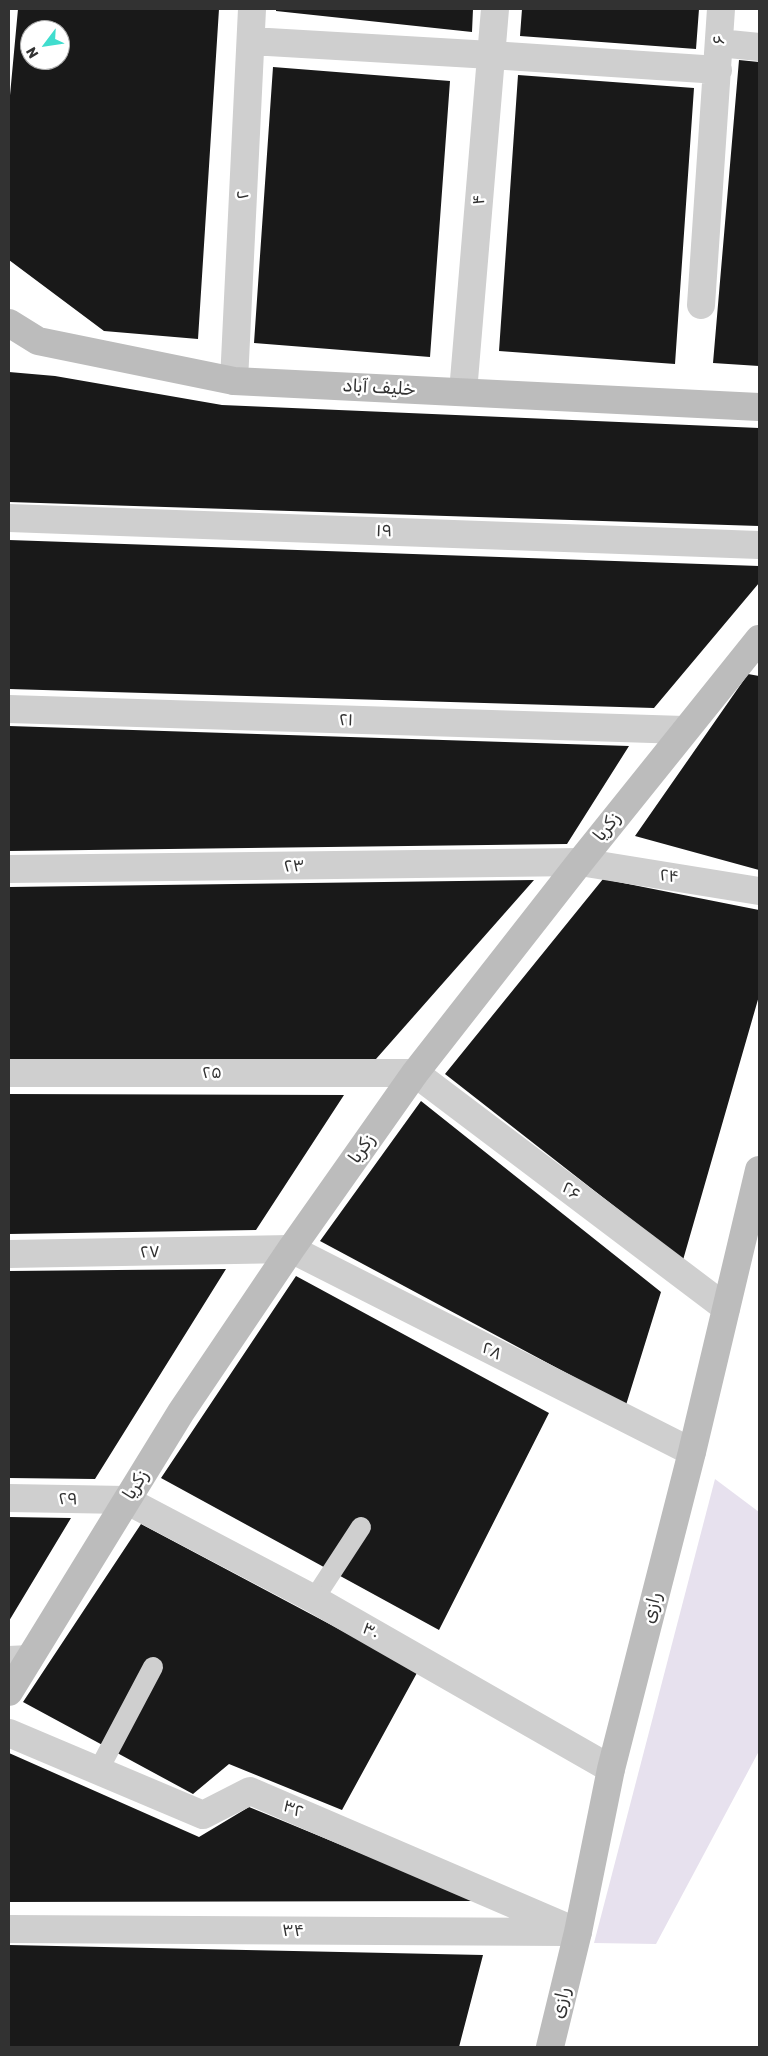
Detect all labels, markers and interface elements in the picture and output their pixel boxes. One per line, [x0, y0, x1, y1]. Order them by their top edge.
north arrow [20, 20, 70, 70]
street label: ۶ [708, 35, 730, 45]
text: N [23, 44, 42, 61]
street label: ۲ [232, 190, 254, 200]
street label: ۴ [468, 194, 490, 206]
street label: خلیف آباد [342, 375, 416, 401]
street label: ۱۹ [376, 520, 392, 542]
street label: ۲۱ [338, 709, 354, 731]
street label: زکریا [589, 808, 625, 846]
street label: ۲۳ [284, 855, 304, 877]
street label: ۲۴ [658, 864, 680, 888]
street label: ۲۵ [202, 1062, 222, 1084]
street label: زکریا [344, 1130, 380, 1168]
street label: ۲۶ [557, 1177, 585, 1205]
street label: ۲۷ [140, 1241, 160, 1263]
street label: ۲۸ [478, 1337, 506, 1365]
street label: زکریا [119, 1466, 153, 1504]
street label: ۲۹ [58, 1488, 78, 1510]
street label: رازی [638, 1590, 666, 1626]
street label: ۳۰ [358, 1617, 384, 1645]
street label: ۳۲ [279, 1795, 307, 1823]
street label: ۳۴ [282, 1920, 304, 1942]
street label: رازی [547, 1985, 575, 2021]

